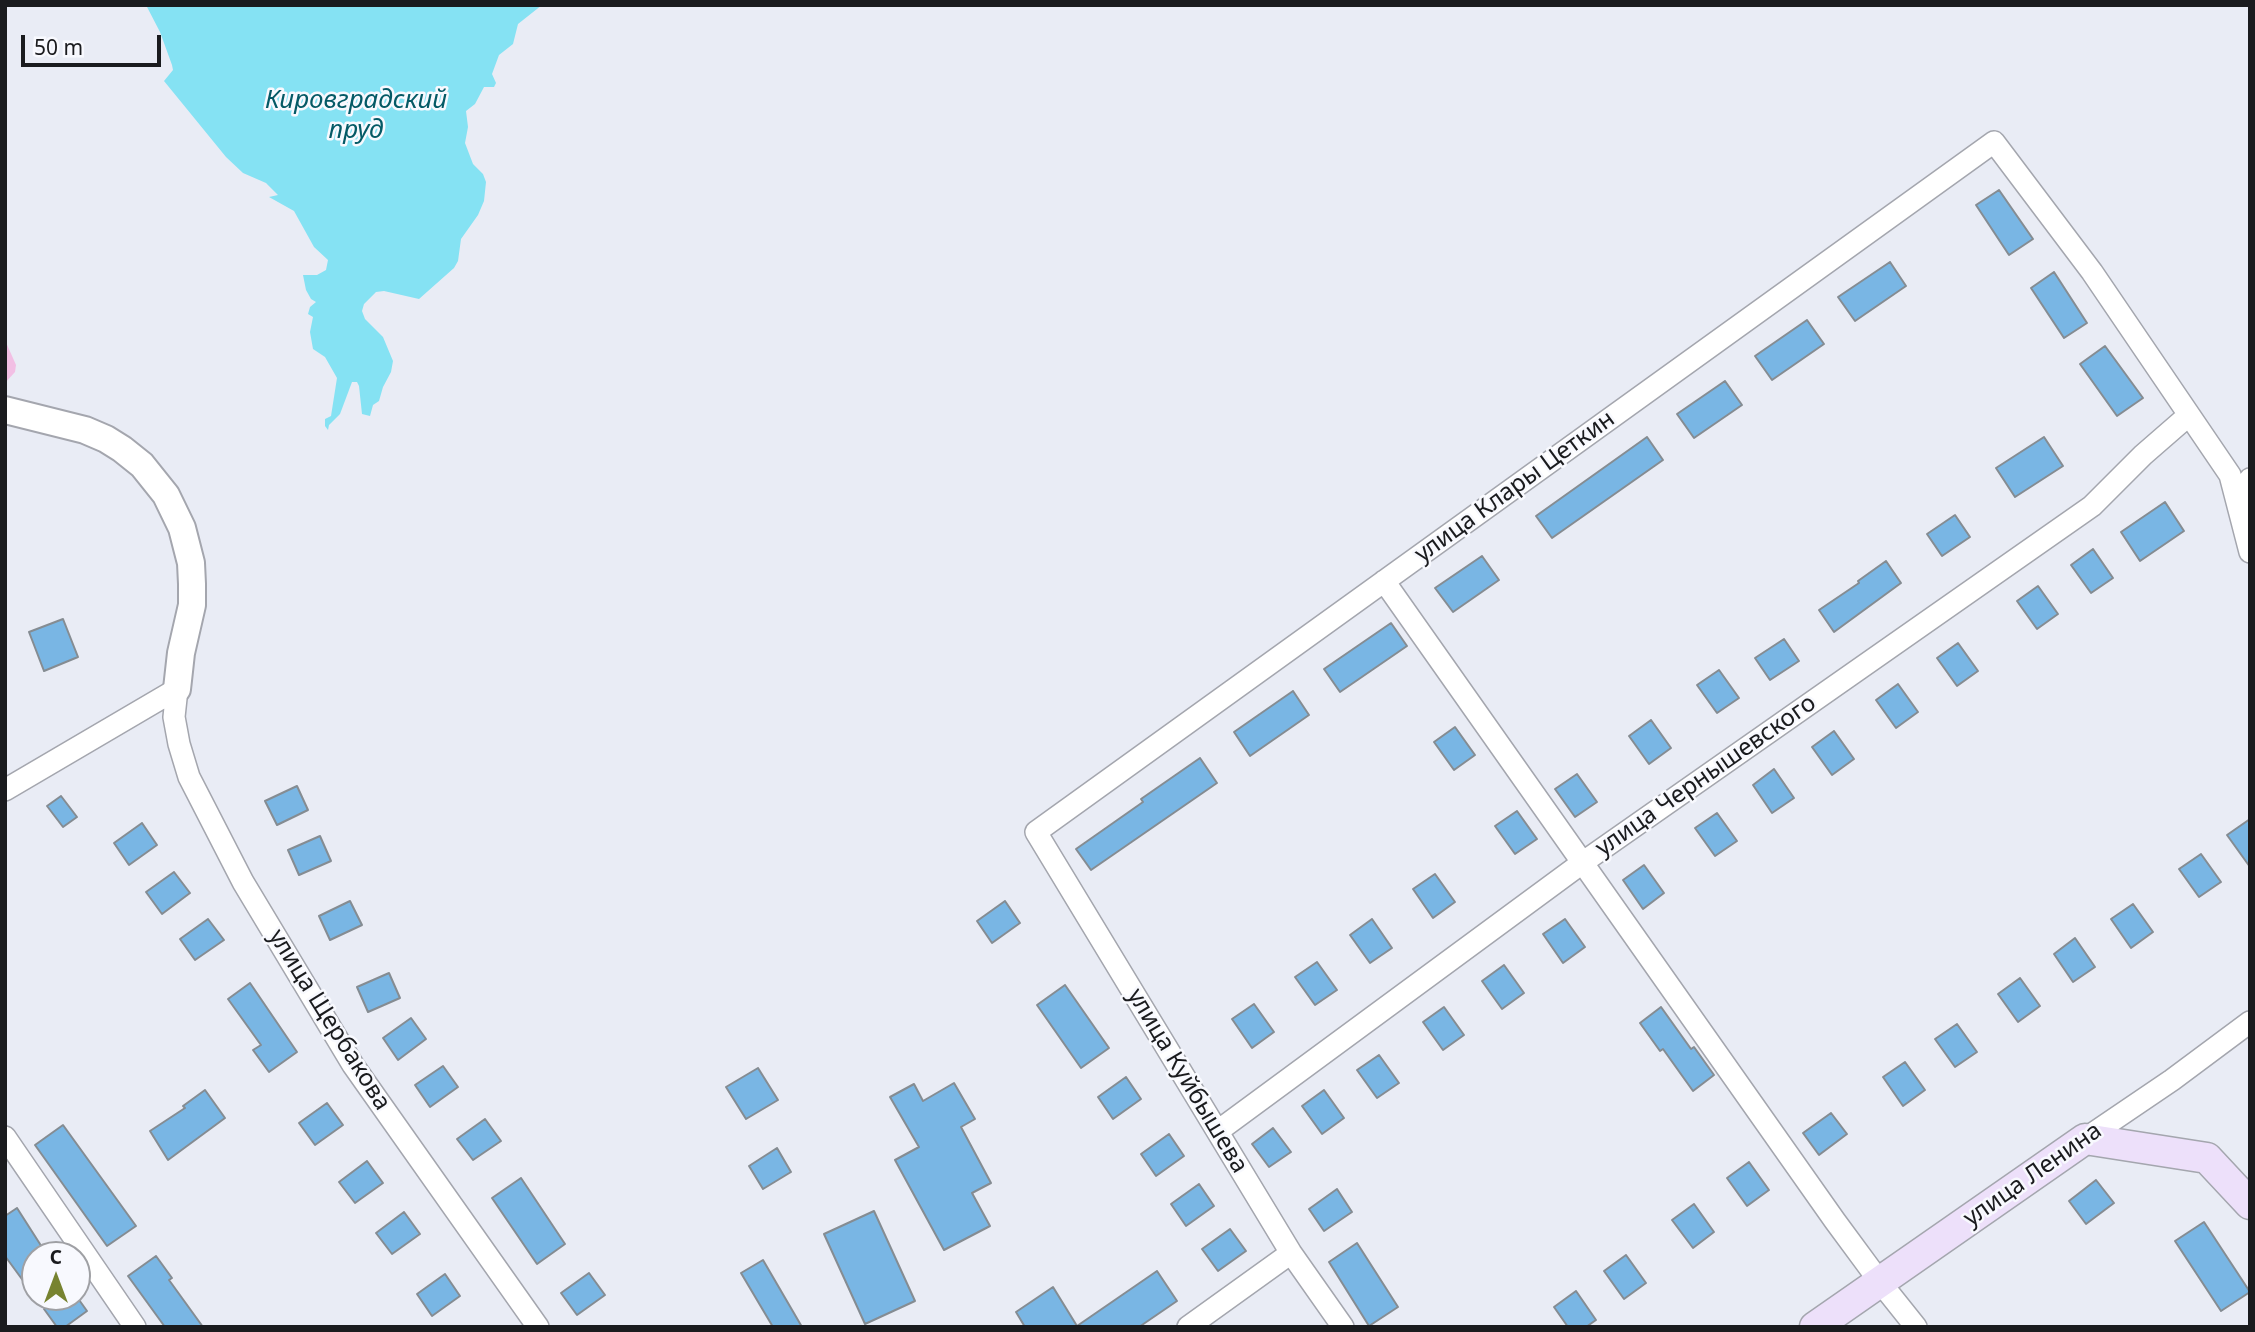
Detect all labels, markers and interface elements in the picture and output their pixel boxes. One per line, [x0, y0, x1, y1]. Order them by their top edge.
scale bar [24, 21, 164, 65]
text: 50 m [34, 33, 83, 61]
water label: Кировградский пруд [265, 85, 447, 146]
street label: улица Клары Цеткин [1409, 405, 1621, 569]
street label: улица Чернышевского [1590, 689, 1822, 863]
street label: улица Щербакова [262, 924, 396, 1116]
street label: улица Куйбышева [1121, 983, 1253, 1179]
street label: улица Ленина [1958, 1117, 2108, 1233]
north arrow [21, 1241, 91, 1311]
text: С [50, 1244, 62, 1270]

